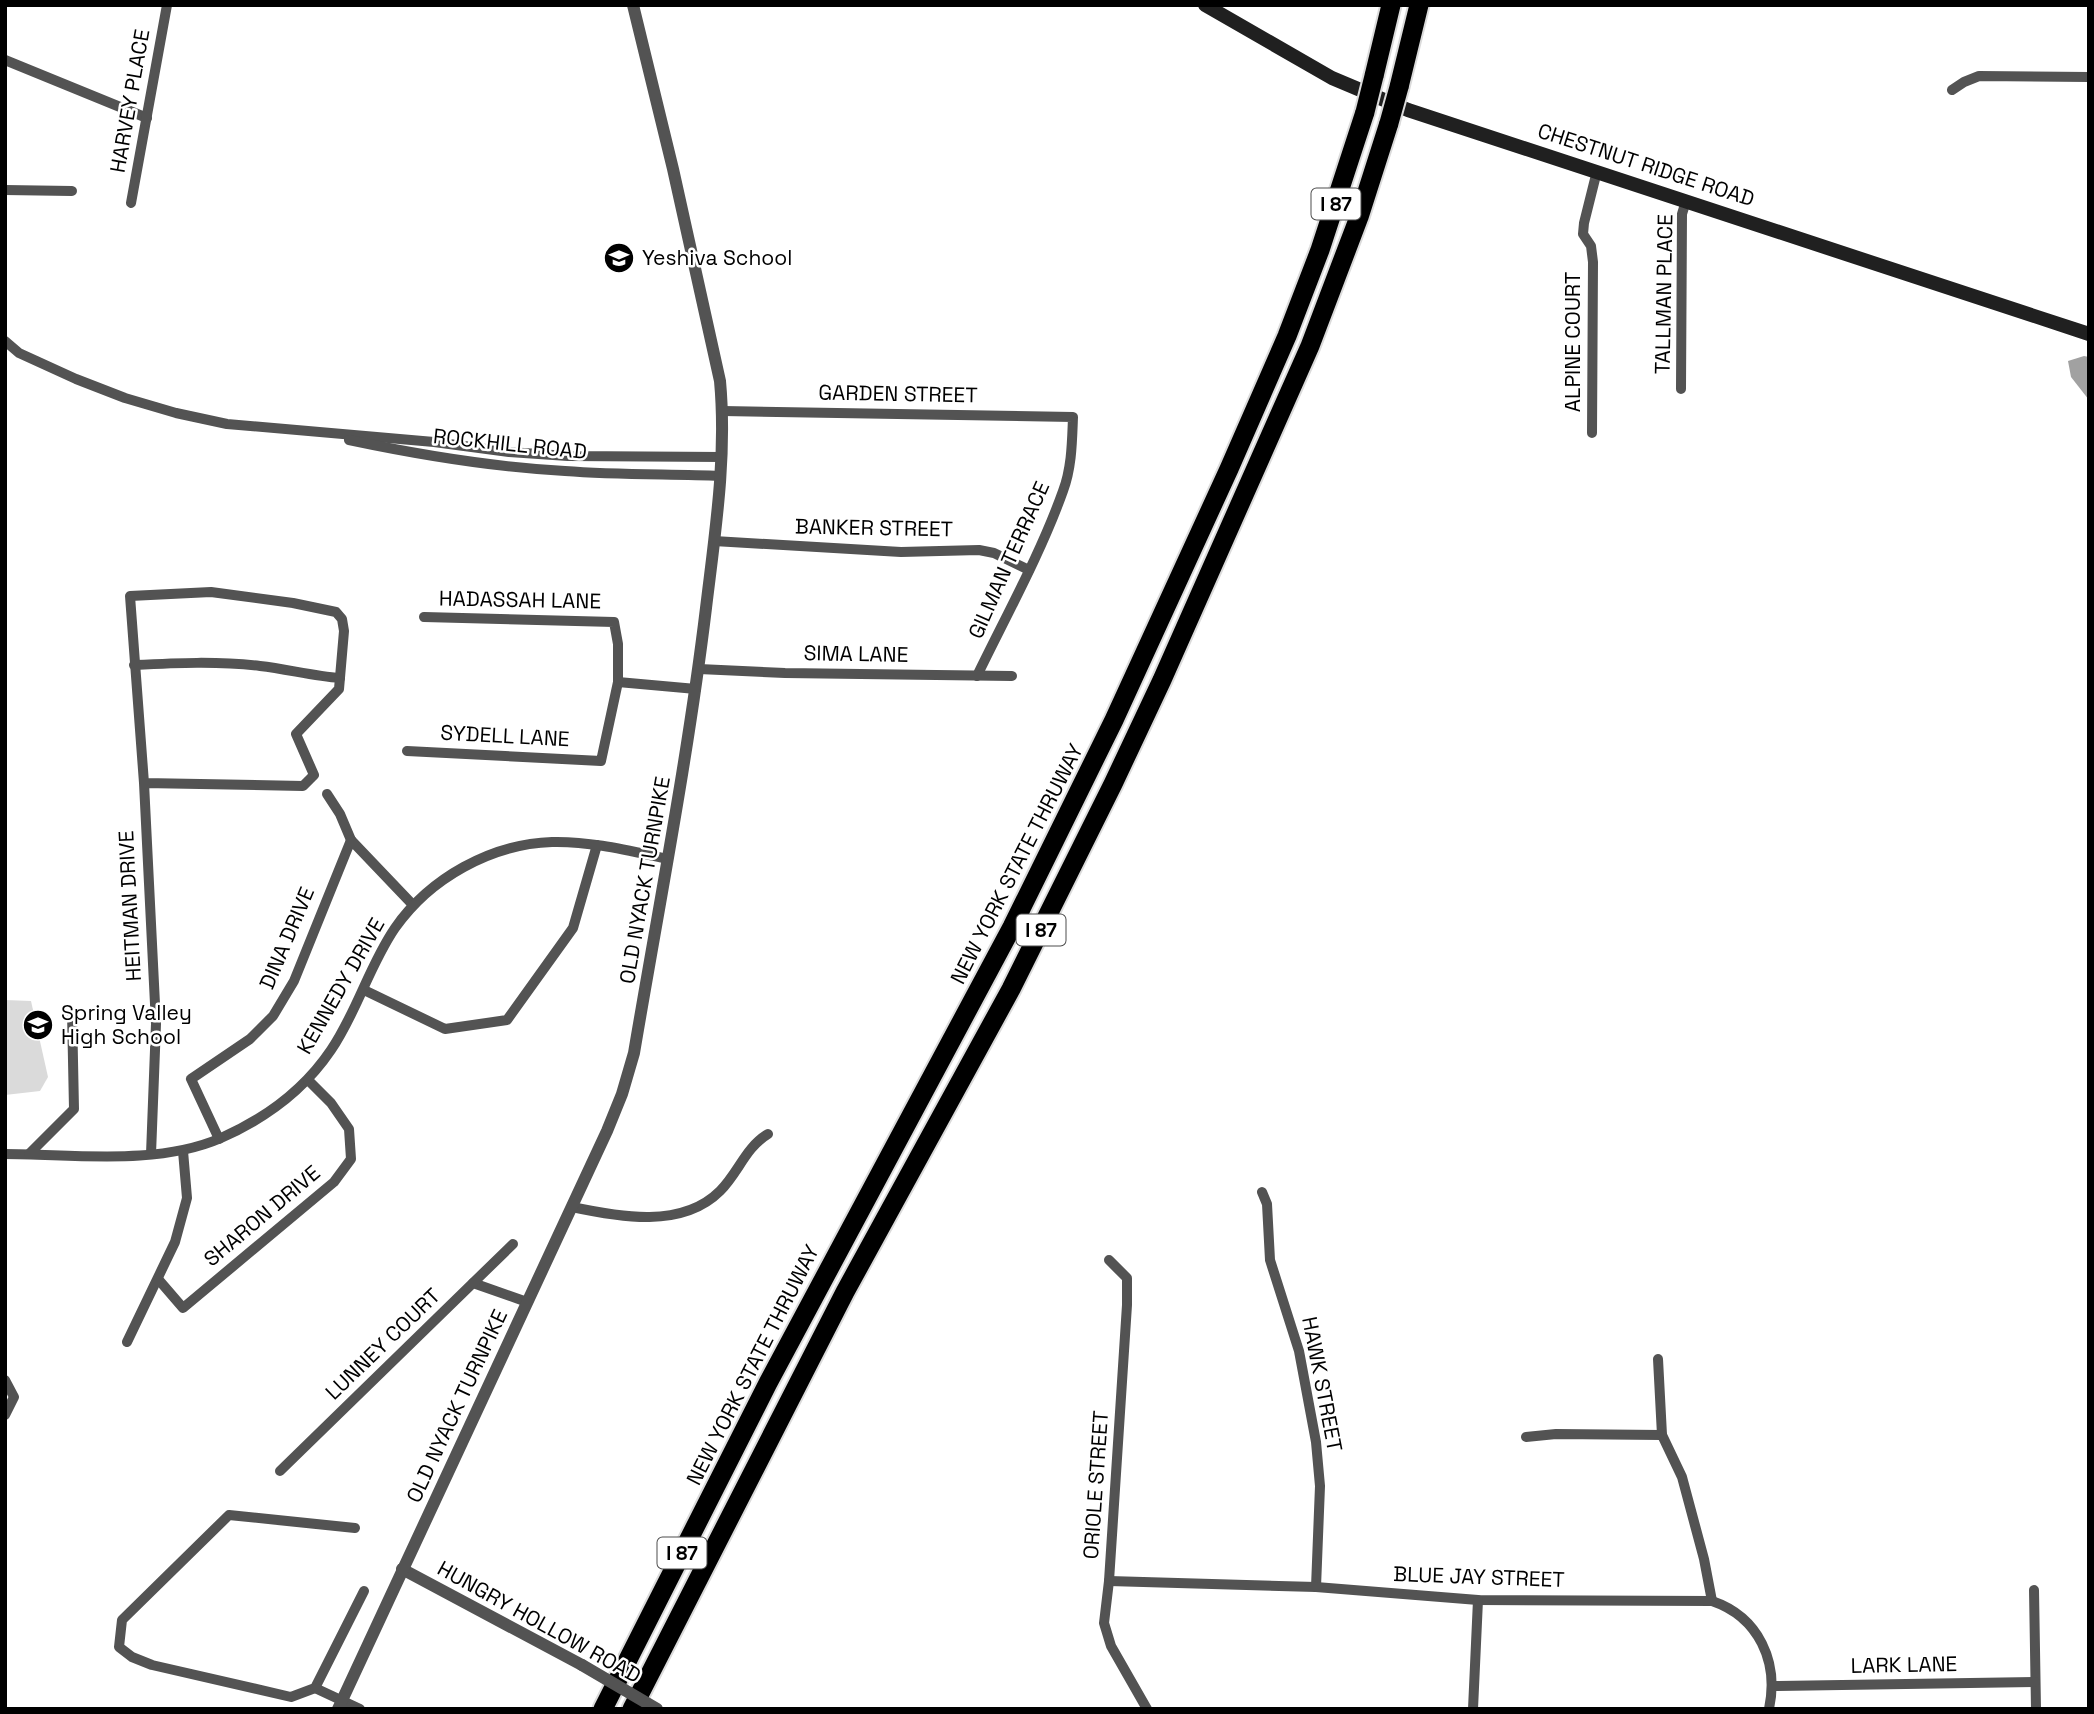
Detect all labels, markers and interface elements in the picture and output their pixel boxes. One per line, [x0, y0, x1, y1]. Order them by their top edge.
street label: HARVEY PLACE [104, 27, 155, 175]
street label: CHESTNUT RIDGE ROAD [1534, 117, 1758, 212]
road number: I 87 [1312, 188, 1360, 220]
street label: TALLMAN PLACE [1649, 214, 1678, 374]
school or university icon: Yeshiva School [602, 241, 636, 275]
place label: Yeshiva School [642, 244, 792, 271]
street label: ALPINE COURT [1559, 272, 1586, 412]
street label: GARDEN STREET [818, 379, 978, 408]
street label: ROCKHILL ROAD [432, 422, 588, 465]
street label: GILMAN TERRACE [962, 477, 1055, 643]
street label: BANKER STREET [795, 513, 953, 542]
street label: HADASSAH LANE [439, 585, 601, 614]
street label: SIMA LANE [803, 639, 909, 668]
street label: SYDELL LANE [440, 719, 570, 752]
street label: NEW YORK STATE THRUWAY [944, 739, 1089, 988]
street label: OLD NYACK TURNPIKE [613, 774, 676, 986]
street label: HEITMAN DRIVE [112, 830, 147, 982]
street label: DINA DRIVE [253, 883, 320, 993]
street label: KENNEDY DRIVE [291, 913, 390, 1059]
road number: I 87 [1016, 914, 1066, 946]
place label: Spring Valley High School [61, 999, 192, 1050]
school or university icon: Spring Valley High School [21, 1008, 55, 1042]
street label: SHARON DRIVE [198, 1159, 325, 1272]
street label: NEW YORK STATE THRUWAY [680, 1240, 825, 1489]
street label: LUNNEY COURT [319, 1282, 446, 1405]
street label: OLD NYACK TURNPIKE [400, 1305, 513, 1507]
street label: HAWK STREET [1296, 1314, 1349, 1454]
street label: ORIOLE STREET [1077, 1410, 1114, 1560]
road number: I 87 [658, 1538, 706, 1568]
street label: HUNGRY HOLLOW ROAD [433, 1554, 646, 1689]
street label: BLUE JAY STREET [1393, 1560, 1565, 1593]
street label: LARK LANE [1850, 1650, 1958, 1679]

